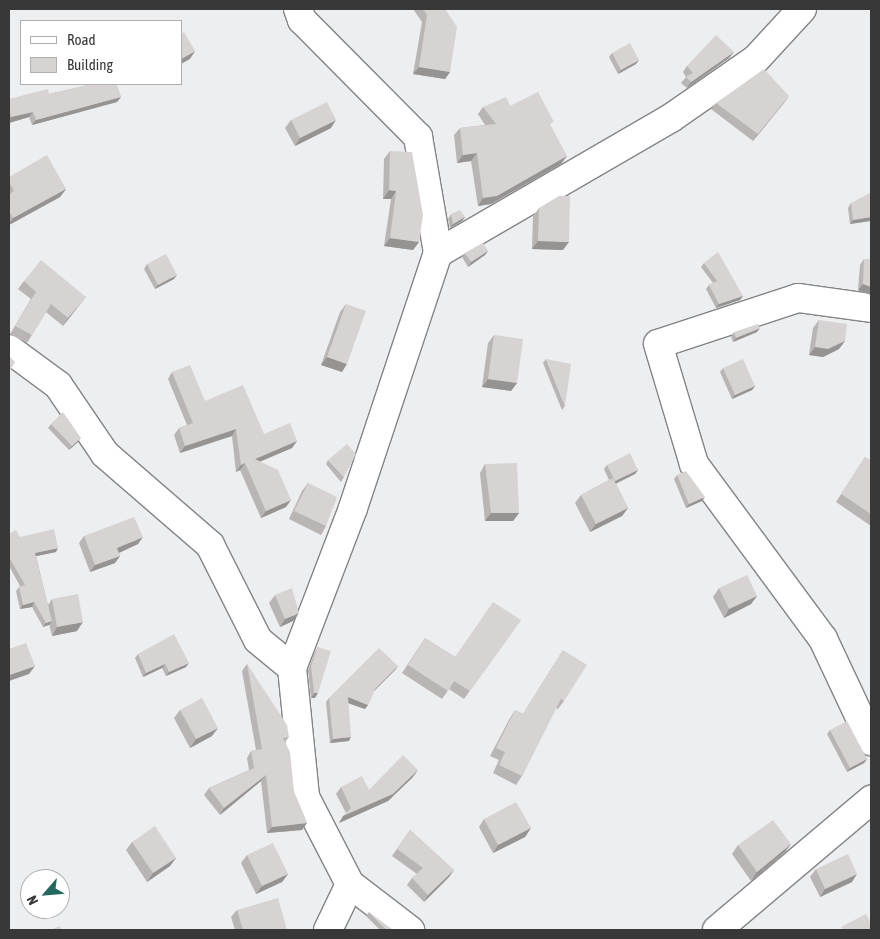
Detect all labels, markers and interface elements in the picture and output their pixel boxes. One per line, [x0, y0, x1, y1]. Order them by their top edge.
legend [20, 20, 182, 85]
text: Road [67, 31, 96, 48]
text: Building [67, 56, 113, 73]
north arrow [20, 869, 70, 919]
text: N [24, 893, 42, 908]

